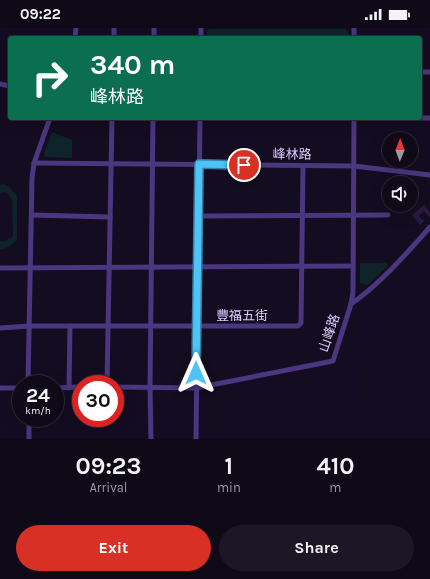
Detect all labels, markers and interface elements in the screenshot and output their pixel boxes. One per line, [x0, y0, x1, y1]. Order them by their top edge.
text: 09:22 [20, 5, 61, 23]
text: 340 m [90, 48, 175, 81]
icon: right [24, 52, 76, 104]
text: 峰林路 [90, 86, 144, 108]
north arrow [382, 132, 418, 168]
map controls [382, 132, 418, 212]
street label: 峰林路 [272, 146, 312, 162]
pin [227, 148, 261, 182]
icon: arrive [233, 154, 255, 176]
button: sound [382, 176, 418, 212]
street label: 豐福五街 [216, 308, 268, 323]
street label: 山峰路 [316, 312, 342, 354]
position arrow [175, 352, 217, 394]
speed limit sign: 30 [72, 375, 124, 427]
text: 24 [26, 384, 50, 407]
text: km/h [25, 405, 51, 417]
text: 09:23 [76, 452, 141, 480]
text: 1 [225, 452, 233, 480]
text: 410 [316, 452, 354, 480]
text: Arrival [89, 480, 127, 495]
text: min [217, 480, 241, 495]
text: m [329, 480, 341, 495]
button: Exit [16, 525, 211, 571]
button: Share [219, 525, 414, 571]

